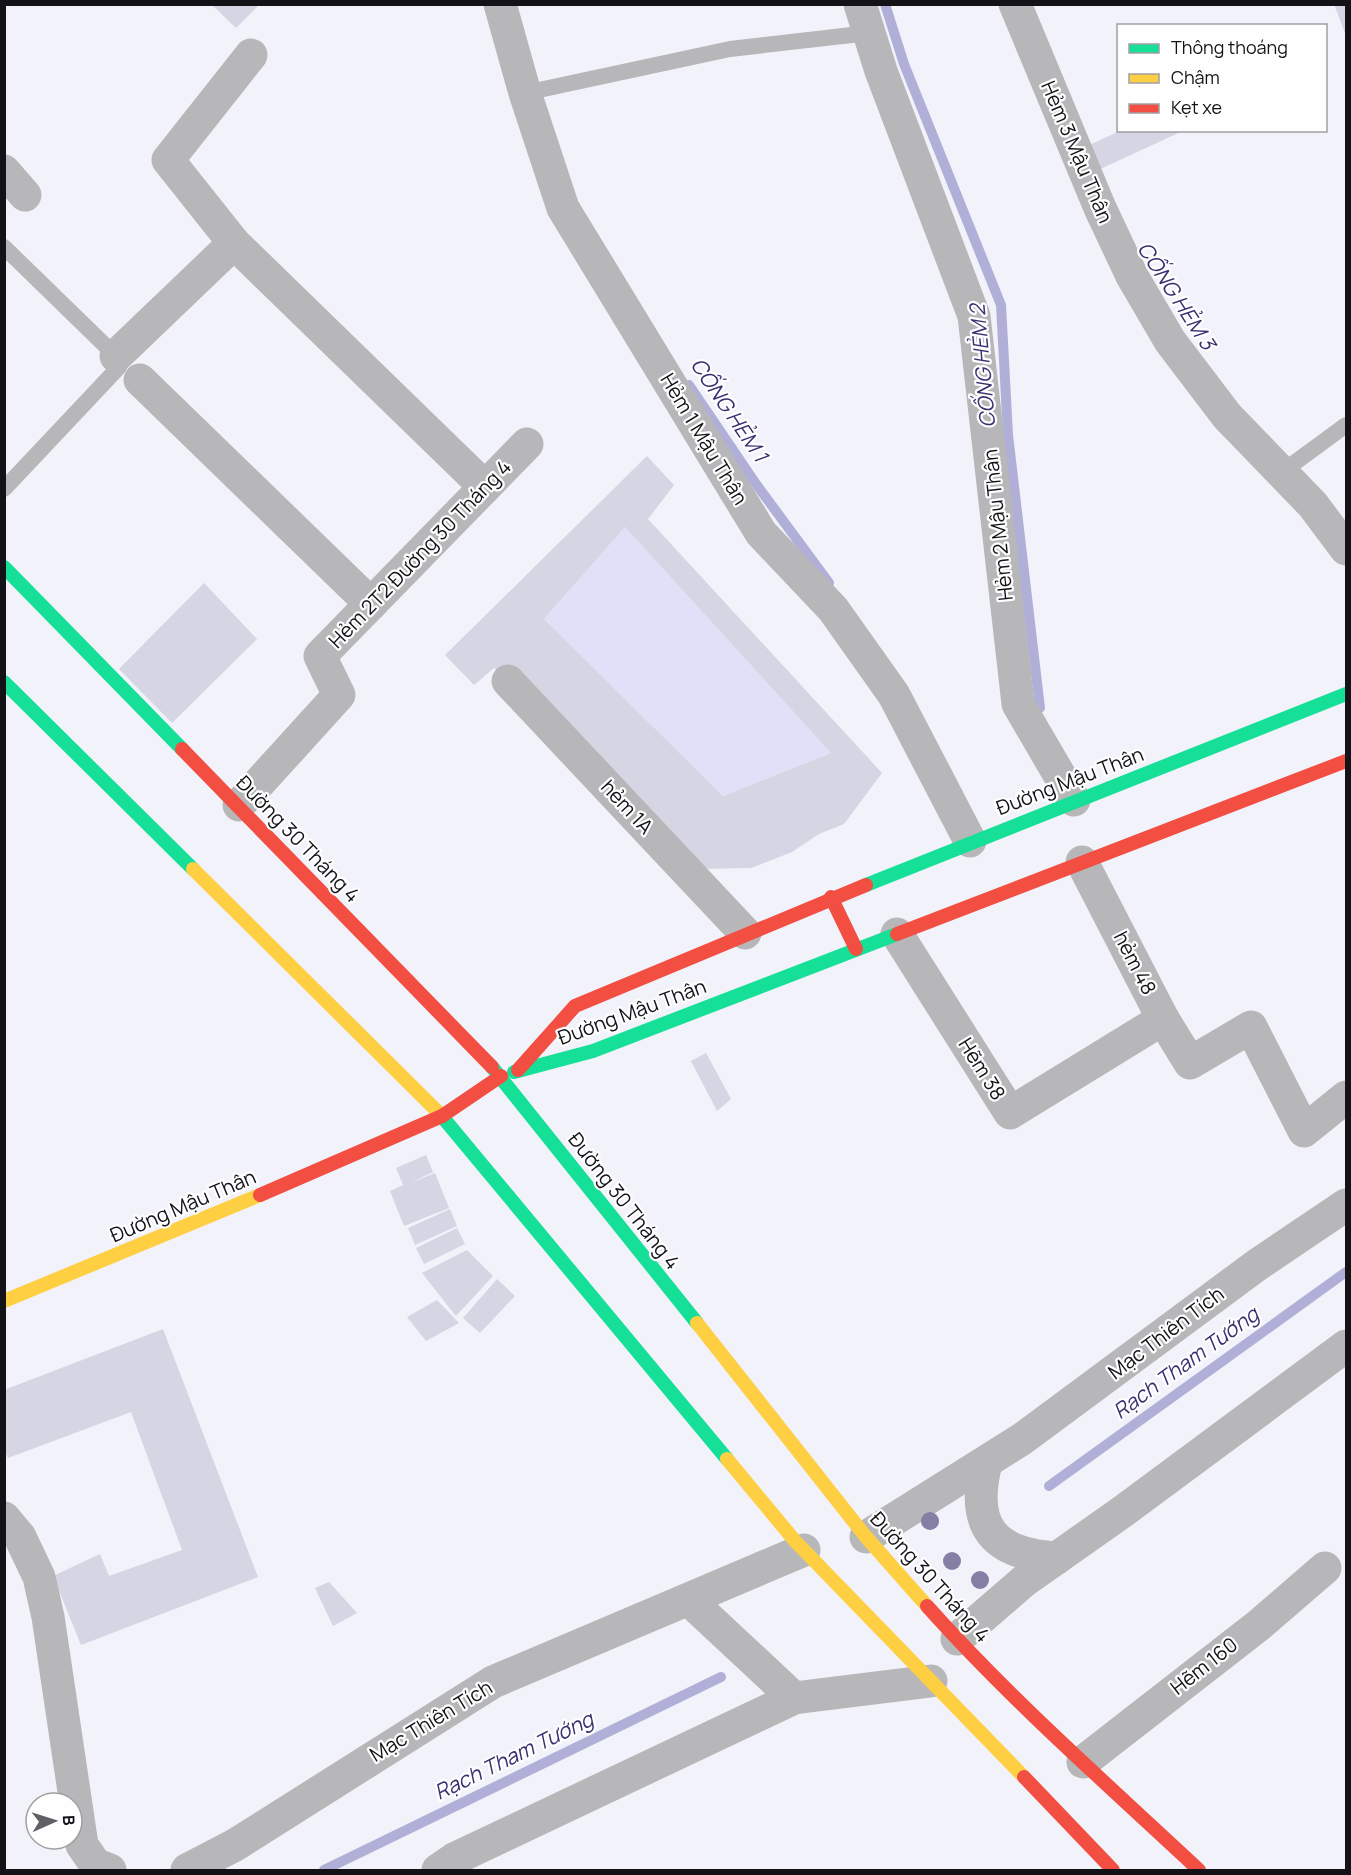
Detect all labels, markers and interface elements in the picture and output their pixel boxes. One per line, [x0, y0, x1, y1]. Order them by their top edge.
legend [1117, 24, 1327, 132]
text: Thông thoáng [1171, 35, 1288, 59]
text: Chậm [1171, 65, 1220, 89]
street label: Hẻm 3 Mậu Thân [1035, 77, 1120, 227]
text: Kẹt xe [1171, 95, 1222, 119]
water label: CỐNG HẺM 3 [1131, 236, 1224, 357]
water label: CỐNG HẺM 2 [961, 301, 1001, 429]
water label: CỐNG HẺM 1 [685, 351, 777, 469]
street label: Hẻm 1 Mậu Thân [655, 368, 754, 509]
street label: Hẻm 2 Mậu Thân [976, 448, 1019, 602]
street label: Hẻm 2T2 Đường 30 Tháng 4 [322, 454, 517, 654]
street label: Đường Mậu Thân [992, 740, 1147, 821]
street label: Đường 30 Tháng 4 [231, 769, 366, 908]
street label: hẻm 1A [595, 774, 660, 840]
street label: hẻm 48 [1108, 926, 1163, 999]
street label: Đường Mậu Thân [554, 972, 710, 1051]
street label: Hẽm 38 [953, 1032, 1012, 1105]
street label: Đường 30 Tháng 4 [562, 1127, 686, 1275]
street label: Đường Mậu Thân [106, 1163, 260, 1248]
street label: Mạc Thiên Tích [1102, 1280, 1229, 1385]
water label: Rạch Tham Tướng [1107, 1299, 1265, 1425]
street label: Đường 30 Tháng 4 [865, 1506, 996, 1648]
street label: Hẽm 160 [1164, 1631, 1243, 1700]
street label: Mạc Thiên Tích [365, 1673, 497, 1768]
water label: Rạch Tham Tướng [429, 1704, 599, 1806]
north arrow [24, 1791, 84, 1851]
text: B [58, 1815, 80, 1826]

